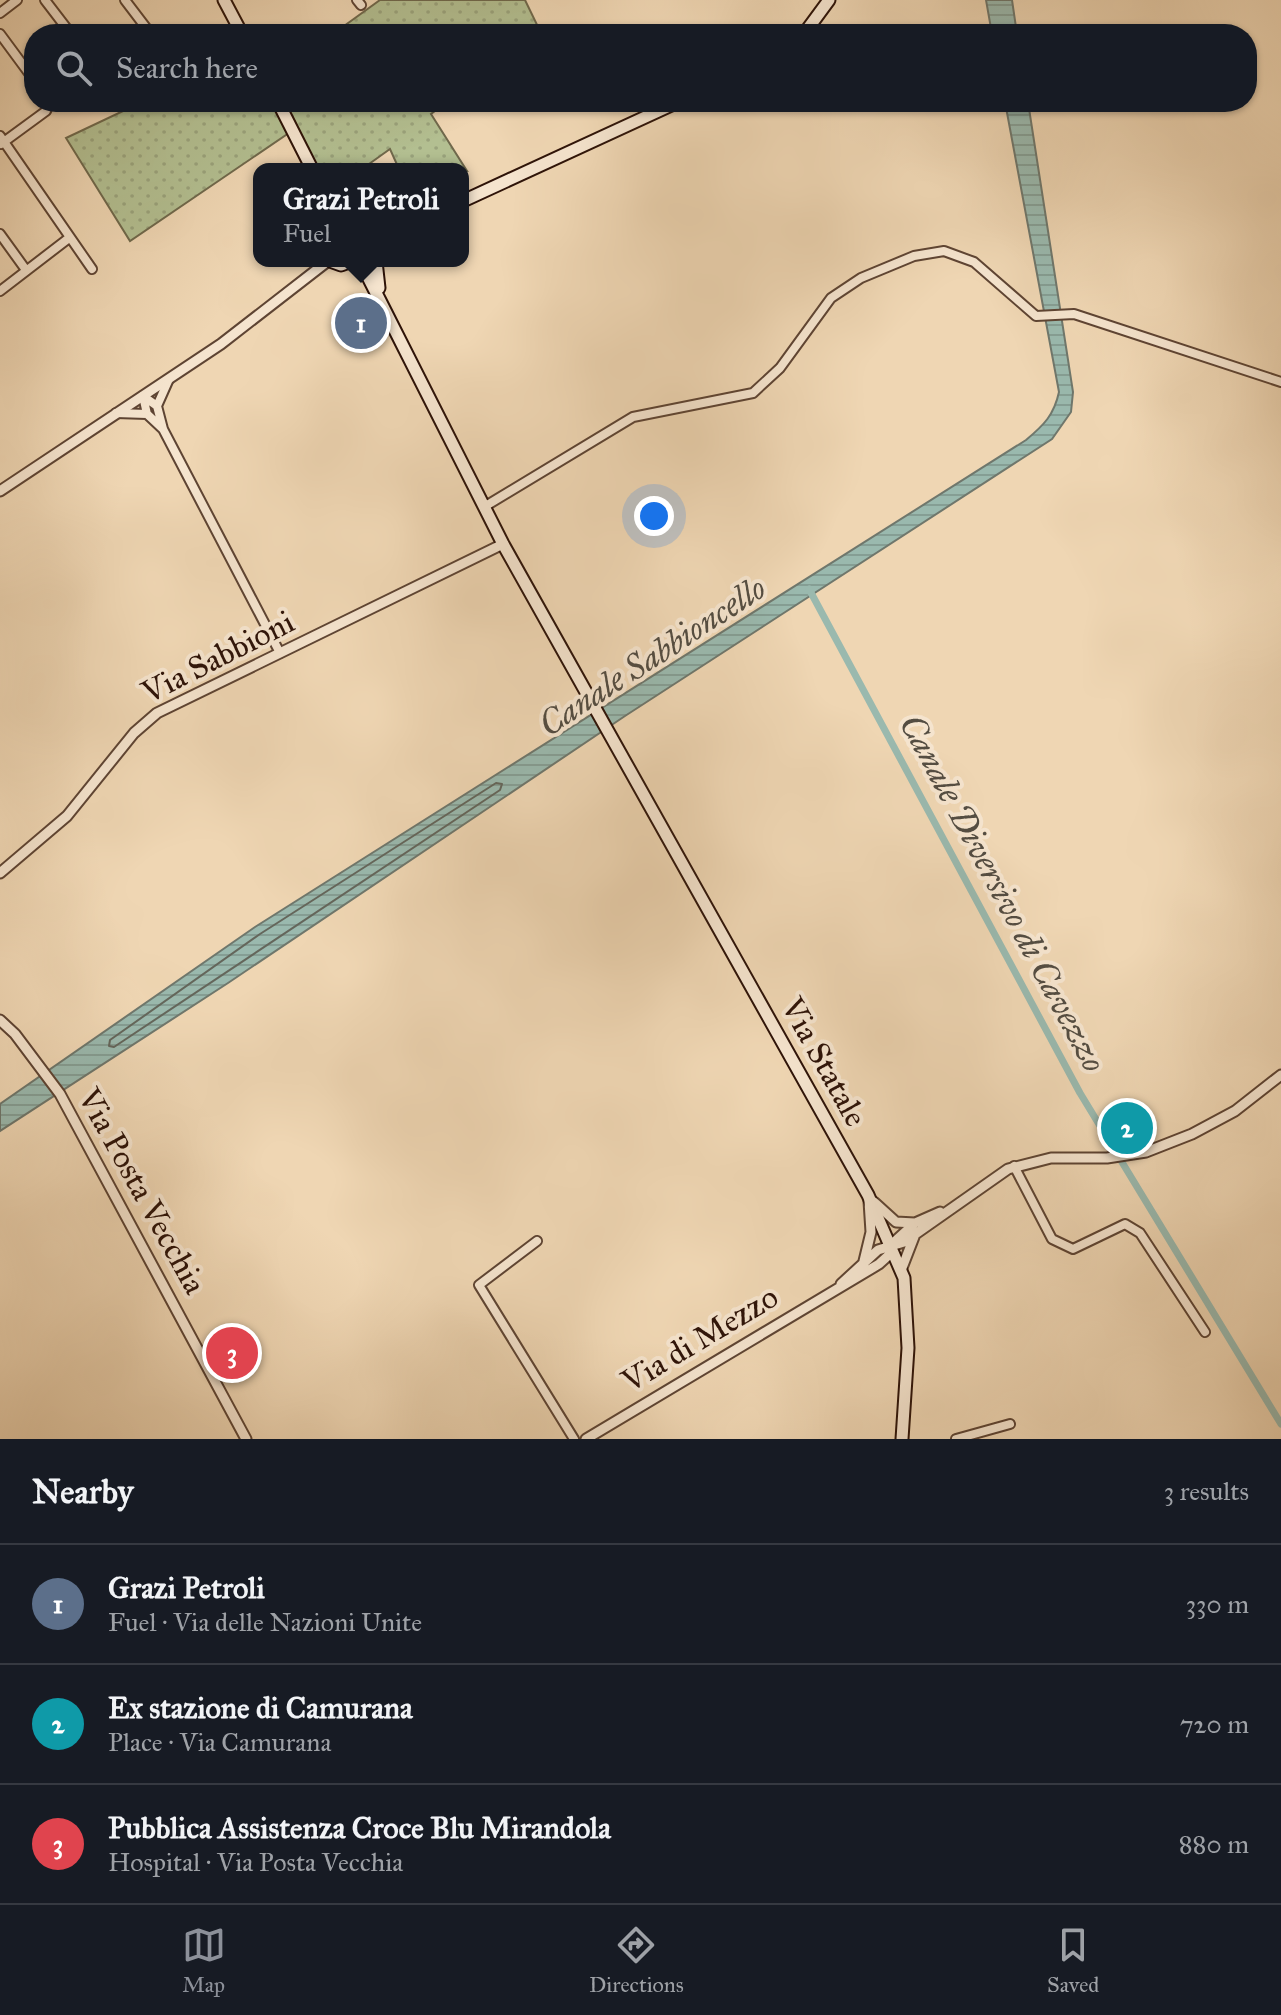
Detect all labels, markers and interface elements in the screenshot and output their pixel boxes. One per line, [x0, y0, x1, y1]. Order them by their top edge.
search box [24, 24, 1257, 112]
icon: search [52, 46, 96, 90]
text: Search here [116, 50, 258, 86]
popup [253, 163, 469, 267]
text: Grazi Petroli [283, 181, 439, 217]
text: Fuel [283, 217, 331, 249]
pin: 1 [335, 293, 387, 353]
your location [634, 496, 674, 536]
water label: Canale Sabbioncello [531, 567, 773, 745]
street label: Via Sabbioni [135, 602, 301, 712]
water label: Canale Diversivo di Cavezzo [891, 707, 1115, 1079]
street label: Via Statale [772, 990, 875, 1133]
street label: Via Posta Vecchia [69, 1080, 215, 1301]
pin: 2 [1101, 1098, 1153, 1158]
street label: Via di Mezzo [614, 1277, 785, 1401]
pin: 3 [206, 1323, 258, 1383]
text: Nearby [32, 1471, 134, 1512]
text: 3 results [1164, 1475, 1249, 1507]
text: Grazi Petroli [108, 1570, 265, 1606]
text: 1 [53, 1588, 63, 1620]
text: 330 m [1186, 1588, 1249, 1620]
text: Fuel · Via delle Nazioni Unite [108, 1606, 422, 1638]
text: Ex stazione di Camurana [108, 1690, 413, 1726]
text: 2 [52, 1708, 64, 1740]
text: 720 m [1180, 1708, 1249, 1740]
text: Place · Via Camurana [108, 1726, 331, 1758]
text: Pubblica Assistenza Croce Blu Mirandola [108, 1810, 611, 1846]
text: 3 [53, 1828, 63, 1860]
text: 880 m [1179, 1828, 1249, 1860]
text: Hospital · Via Posta Vecchia [108, 1846, 403, 1878]
tab: Map [182, 1923, 226, 1998]
tab: Directions [589, 1923, 684, 1998]
tab: Saved [1047, 1923, 1099, 1998]

